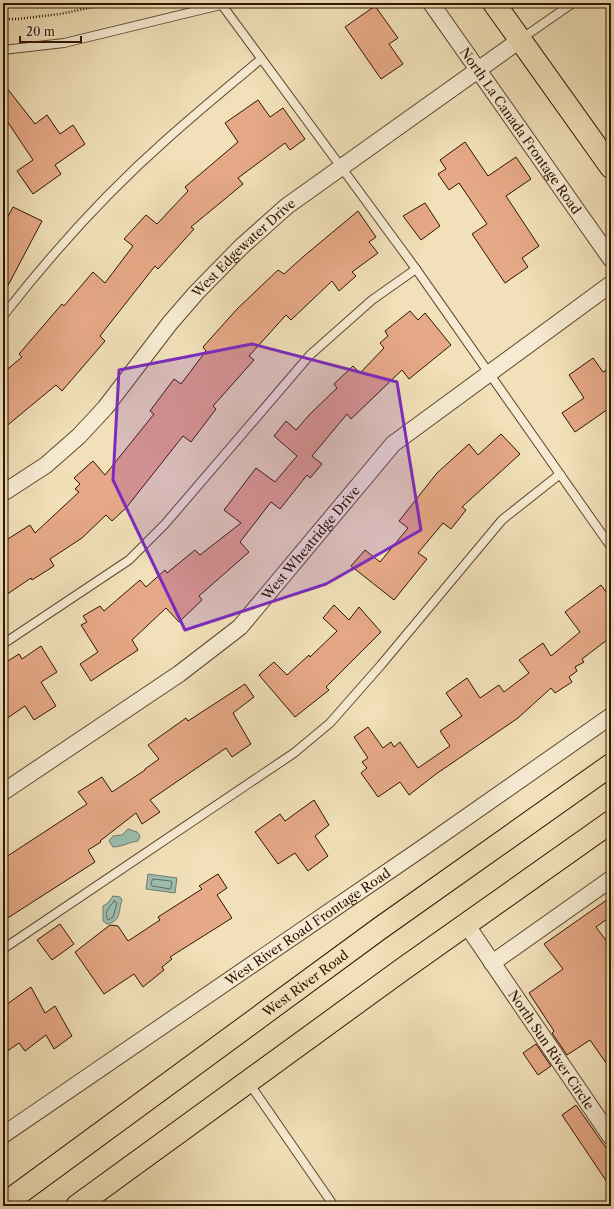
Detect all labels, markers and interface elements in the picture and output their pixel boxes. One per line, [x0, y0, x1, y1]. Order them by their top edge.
scale bar [20, 18, 81, 44]
text: 20 m [26, 24, 55, 39]
street label: North La Canada Frontage Road [457, 44, 585, 217]
street label: West Edgewater Drive [188, 195, 298, 301]
street label: West Wheatridge Drive [258, 482, 363, 604]
street label: West River Road Frontage Road [222, 865, 394, 989]
street label: West River Road [259, 947, 351, 1019]
street label: North Sun River Circle [505, 987, 598, 1112]

